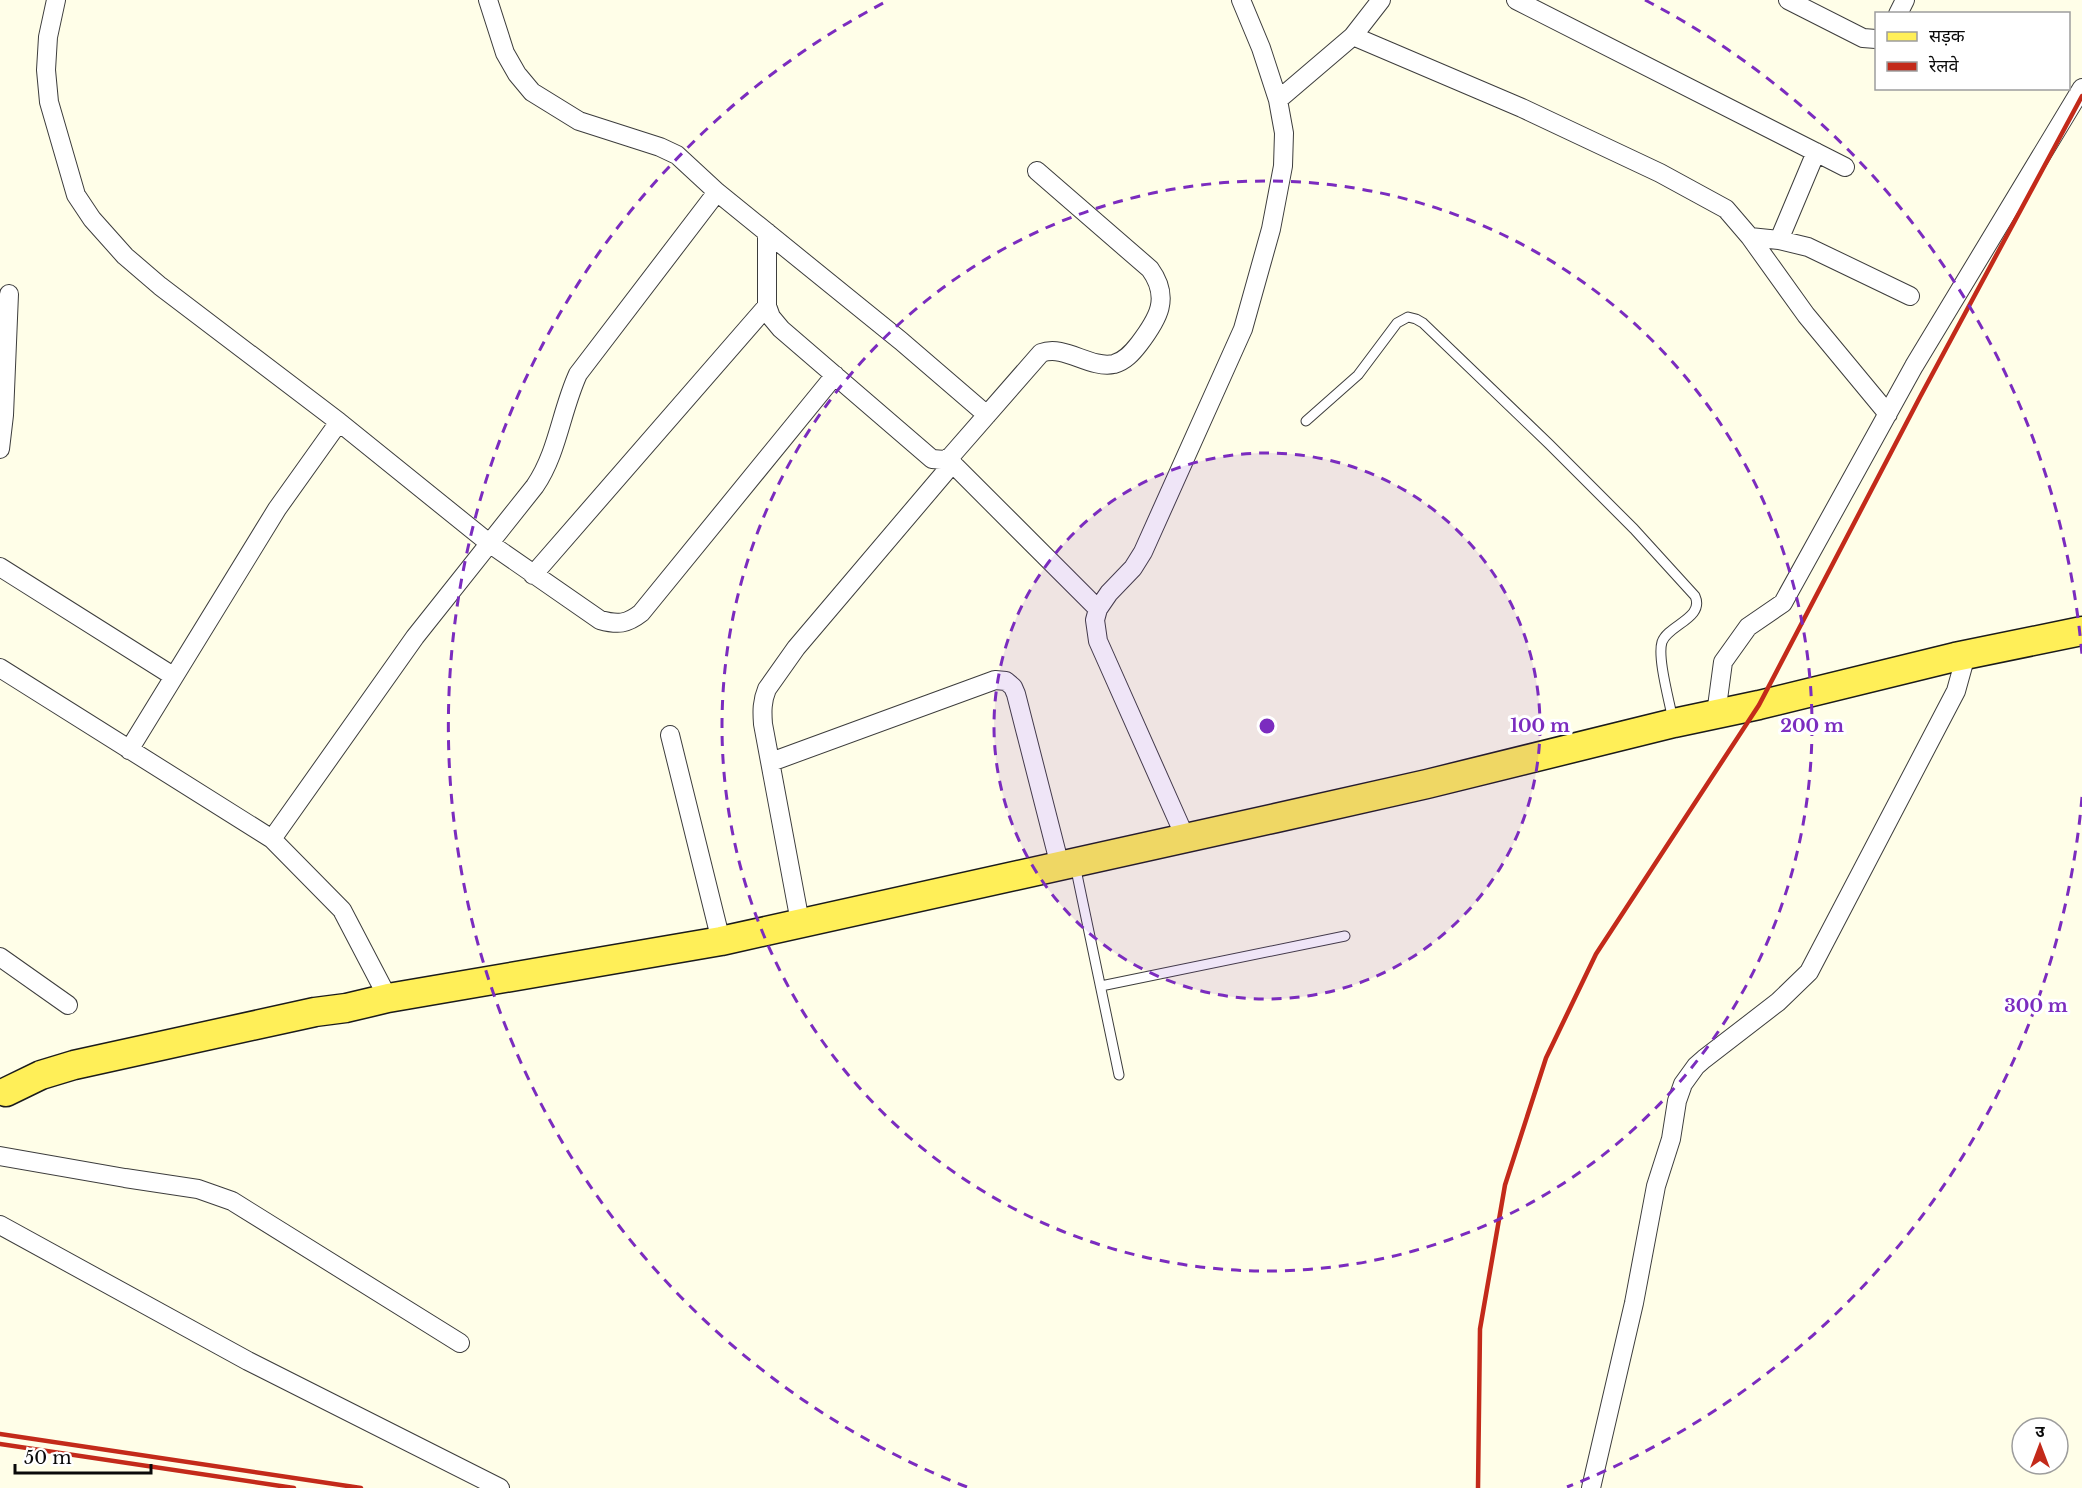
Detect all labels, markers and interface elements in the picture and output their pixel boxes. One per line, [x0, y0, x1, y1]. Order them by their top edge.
legend [1875, 12, 2070, 90]
text: सड़क [1929, 25, 1966, 47]
text: रेलवे [1928, 55, 1960, 77]
text: 100 m [1510, 715, 1570, 737]
text: 200 m [1780, 715, 1844, 737]
centre of rings [1257, 716, 1277, 736]
text: 300 m [2004, 995, 2068, 1017]
north arrow [2010, 1416, 2070, 1476]
text: उ [2035, 1421, 2045, 1441]
scale bar [15, 1437, 152, 1475]
text: 50 m [24, 1447, 72, 1469]

